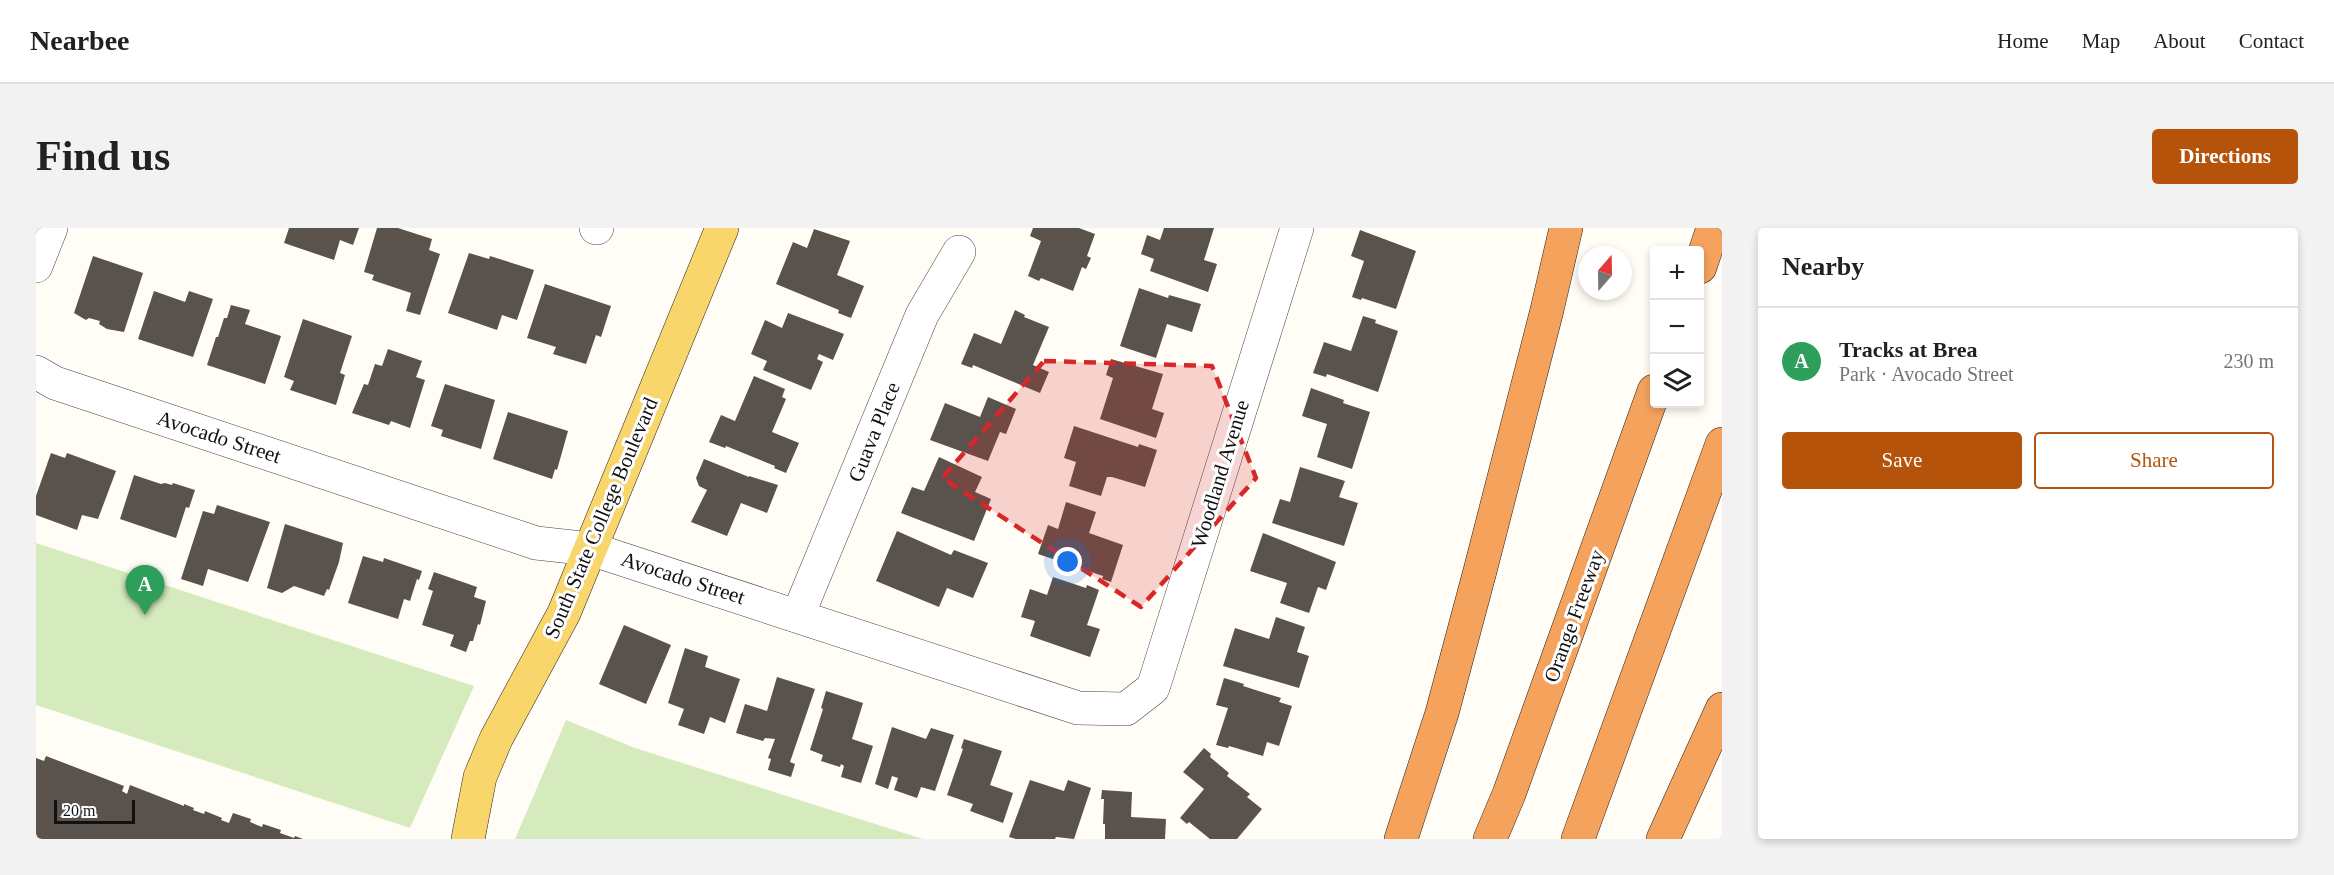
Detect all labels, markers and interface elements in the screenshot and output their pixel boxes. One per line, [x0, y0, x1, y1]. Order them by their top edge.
text: Nearbee [30, 25, 130, 56]
text: Home [1997, 29, 2049, 53]
text: Map [2082, 29, 2120, 53]
text: About [2153, 29, 2206, 53]
text: Contact [2239, 29, 2304, 53]
button: Directions [2152, 129, 2298, 184]
text: Find us [36, 133, 170, 179]
north arrow [1578, 246, 1632, 300]
map controls [1650, 246, 1704, 408]
button: + [1650, 246, 1704, 300]
text: Nearby [1782, 252, 1864, 281]
button: − [1650, 300, 1704, 354]
text: Tracks at Brea [1839, 337, 1978, 362]
text: A [1794, 350, 1809, 372]
text: 230 m [2223, 350, 2274, 372]
button: layers [1650, 354, 1704, 408]
text: Park · Avocado Street [1839, 363, 2014, 385]
street label: Guava Place [843, 379, 905, 485]
street label: South State College Boulevard [539, 393, 663, 642]
street label: Woodland Avenue [1186, 397, 1254, 551]
street label: Avocado Street [154, 406, 284, 468]
button: Save [1782, 432, 2022, 489]
button: Share [2034, 432, 2274, 489]
street label: Orange Freeway [1539, 546, 1609, 686]
street label: Avocado Street [618, 547, 748, 609]
your location [1053, 547, 1082, 576]
pin: A [126, 566, 164, 615]
scale bar [54, 797, 135, 824]
text: 20 m [63, 802, 95, 819]

